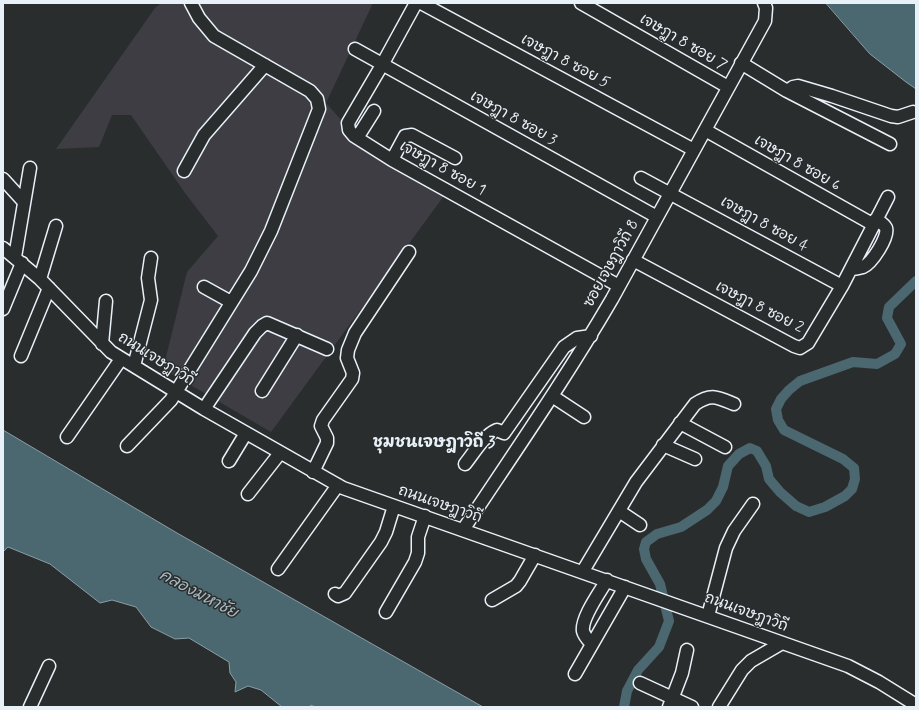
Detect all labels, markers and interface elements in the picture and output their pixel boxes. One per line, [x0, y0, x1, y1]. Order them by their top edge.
street label: เจษฎา 8 ซอย 7 [636, 11, 730, 75]
street label: เจษฎา 8 ซอย 5 [518, 31, 612, 93]
street label: เจษฎา 8 ซอย 3 [467, 88, 559, 150]
street label: เจษฎา 8 ซอย 6 [751, 132, 843, 196]
street label: เจษฎา 8 ซอย 1 [396, 138, 488, 200]
street label: เจษฎา 8 ซอย 4 [717, 193, 811, 257]
street label: ซอยเจษฎาวิถี 8 [580, 217, 644, 311]
street label: เจษฎา 8 ซอย 2 [712, 278, 806, 338]
street label: ถนนเจษฎาวิถี [114, 329, 198, 391]
district label: ชุมชนเจษฎาวิถี 3 [373, 434, 495, 454]
street label: ถนนเจษฎาวิถี [396, 482, 484, 528]
water label: คลองมหาชัย [156, 566, 240, 624]
street label: ถนนเจษฎาวิถี [702, 590, 790, 636]

